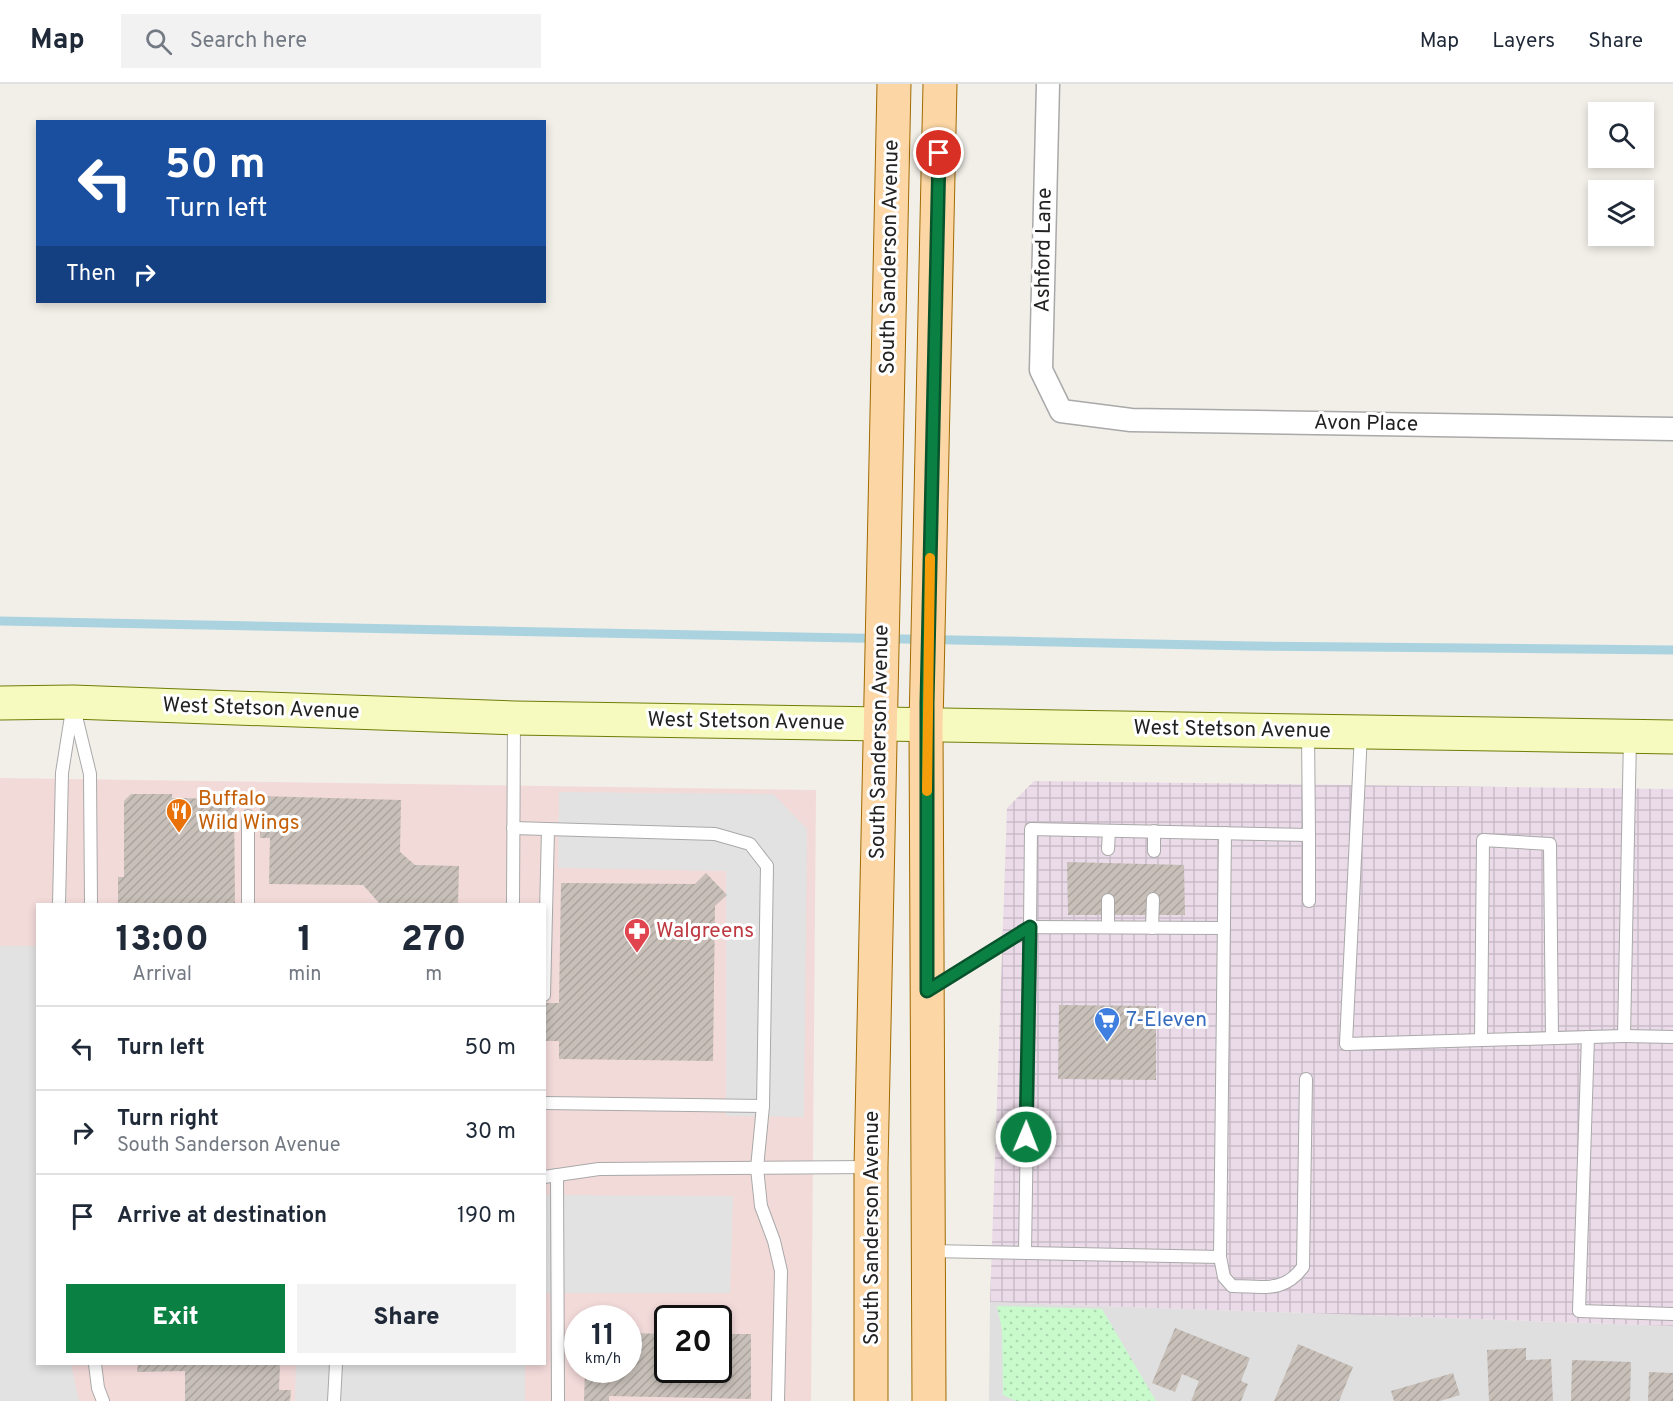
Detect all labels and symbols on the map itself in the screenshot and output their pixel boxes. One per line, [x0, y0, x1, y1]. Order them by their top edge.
pin [913, 127, 964, 178]
street label: South Sanderson Avenue [874, 139, 906, 375]
street label: Ashford Lane [1029, 187, 1059, 313]
street label: Avon Place [1314, 410, 1418, 438]
street label: South Sanderson Avenue [864, 624, 896, 860]
street label: West Stetson Avenue [162, 692, 360, 726]
street label: West Stetson Avenue [647, 707, 845, 737]
street label: West Stetson Avenue [1133, 715, 1331, 745]
place label: Buffalo Wild Wings [198, 786, 300, 837]
restaurant icon: Buffalo Wild Wings [164, 796, 194, 834]
pharmacy icon: Walgreens [622, 916, 652, 954]
place label: Walgreens [656, 918, 754, 945]
supermarket icon: 7-Eleven [1092, 1005, 1122, 1043]
place label: 7-Eleven [1126, 1007, 1207, 1034]
position arrow [994, 1105, 1058, 1169]
street label: South Sanderson Avenue [859, 1111, 886, 1345]
speed limit sign: 20 [654, 1305, 732, 1383]

